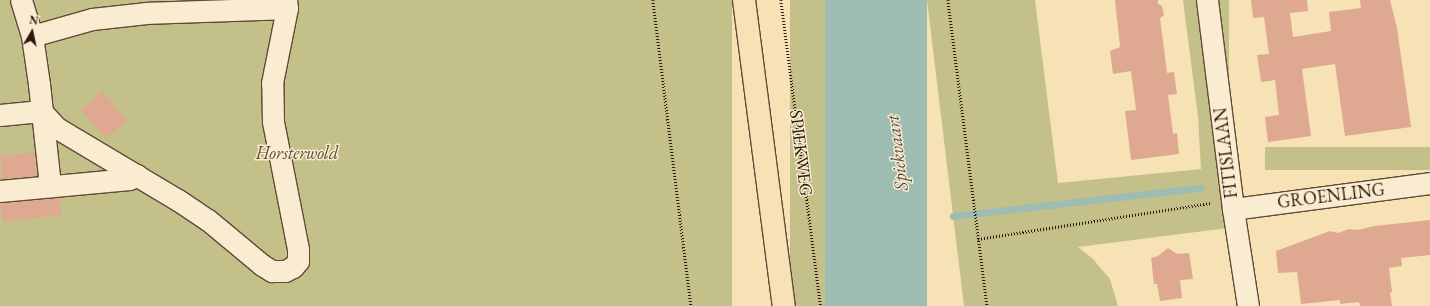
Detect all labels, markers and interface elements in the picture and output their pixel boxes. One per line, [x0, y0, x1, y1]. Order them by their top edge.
north arrow [12, 12, 52, 52]
text: N [28, 13, 39, 28]
street label: FITISLAAN [1210, 106, 1242, 200]
street label: SPIEKWEG [785, 109, 817, 197]
water label: Spiekvaart [881, 114, 913, 192]
park label: Horsterwold [256, 142, 338, 164]
street label: GROENLING [1276, 179, 1386, 213]

